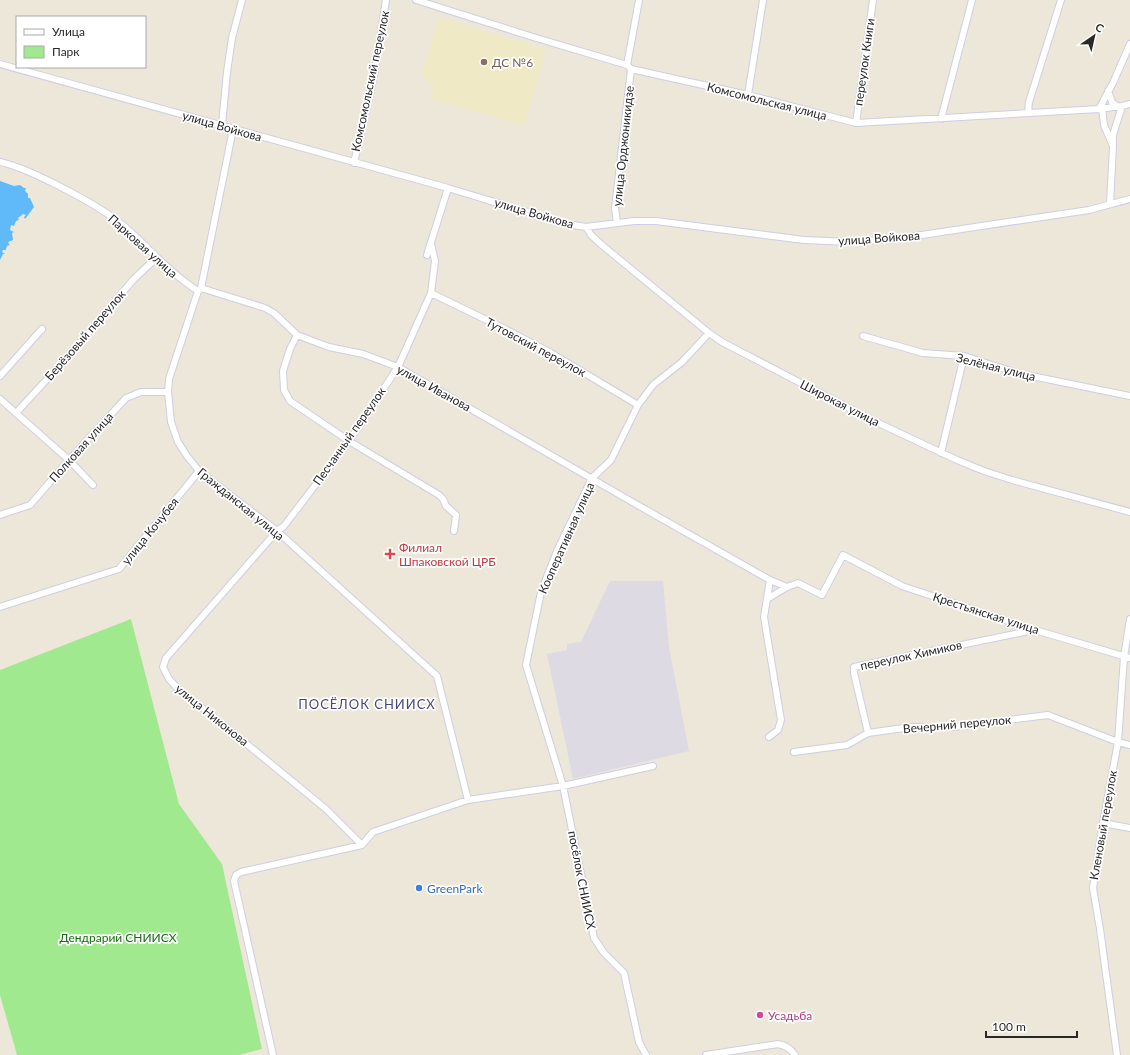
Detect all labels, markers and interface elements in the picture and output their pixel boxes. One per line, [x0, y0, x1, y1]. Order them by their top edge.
street label: Комсомольский переулок [348, 8, 392, 153]
legend [16, 16, 146, 68]
north arrow [1074, 16, 1114, 56]
street label: переулок Книги [850, 17, 878, 107]
text: С [1093, 20, 1107, 35]
text: Улица [52, 24, 85, 39]
text: Парк [52, 44, 80, 59]
place label: ДС №6 [492, 55, 533, 70]
marker: ДС №6 [479, 57, 489, 67]
street label: Комсомольская улица [706, 79, 828, 123]
street label: улица Орджоникидзе [609, 85, 637, 207]
street label: улица Войкова [181, 107, 263, 145]
street label: улица Войкова [493, 194, 575, 232]
street label: Парковая улица [105, 211, 181, 281]
street label: улица Войкова [838, 228, 920, 248]
street label: Берёзовый переулок [42, 286, 129, 383]
street label: Тутовский переулок [483, 314, 589, 380]
street label: Зелёная улица [955, 350, 1037, 384]
street label: улица Иванова [394, 361, 474, 415]
street label: Широкая улица [798, 377, 882, 429]
street label: Песчанный переулок [309, 383, 389, 488]
street label: Полковая улица [46, 409, 116, 485]
street label: Гражданская улица [195, 464, 287, 544]
street label: Кооперативная улица [535, 480, 597, 596]
street label: улица Кочубея [118, 494, 182, 568]
place label: Филиал Шпаковской ЦРБ [399, 540, 496, 569]
marker: Филиал Шпаковской ЦРБ [384, 548, 396, 560]
street label: Крестьянская улица [931, 589, 1041, 637]
street label: переулок Химиков [859, 637, 963, 673]
street label: улица Никонова [172, 681, 252, 749]
district label: ПОСЁЛОК СНИИСХ [298, 696, 436, 712]
street label: Вечерний переулок [902, 712, 1013, 736]
street label: Кленовый переулок [1086, 768, 1120, 881]
street label: посёлок СНИИСХ [565, 830, 599, 931]
place label: GreenPark [427, 881, 483, 896]
marker: GreenPark [414, 883, 424, 893]
park label: Дендрарий СНИИСХ [59, 930, 177, 945]
place label: Усадьба [768, 1008, 812, 1023]
marker: Усадьба [755, 1010, 765, 1020]
scale bar [986, 1013, 1077, 1039]
text: 100 m [992, 1019, 1026, 1034]

